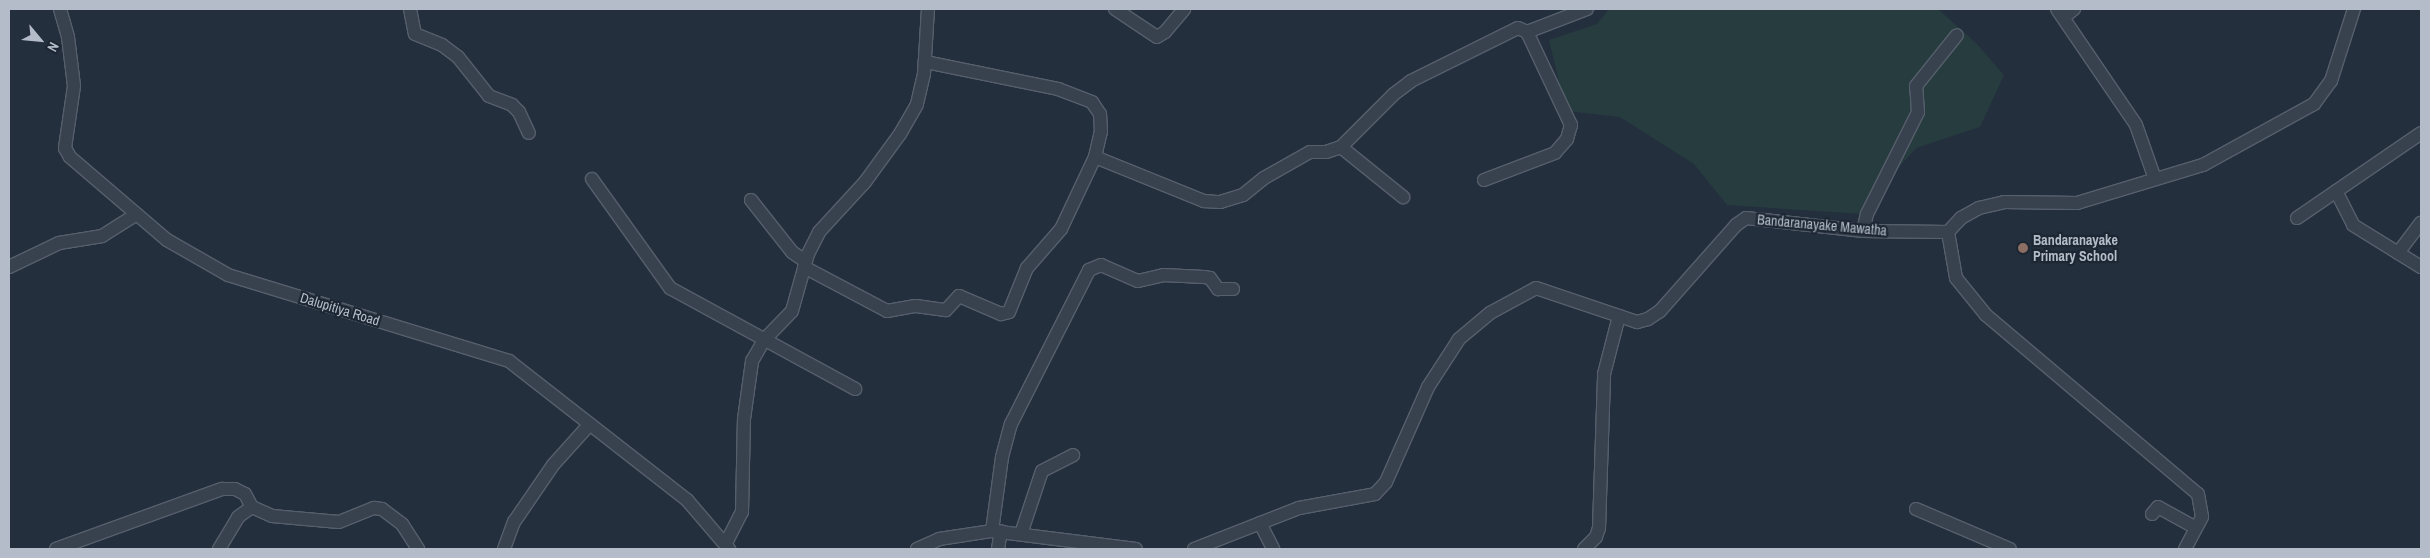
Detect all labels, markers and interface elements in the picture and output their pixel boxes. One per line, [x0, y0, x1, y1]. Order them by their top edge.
north arrow [15, 15, 65, 65]
text: N [43, 39, 63, 55]
street label: Bandaranayake Mawatha [1756, 211, 1888, 239]
place label: Bandaranayake Primary School [2033, 232, 2118, 264]
marker: Bandaranayake Primary School [2017, 242, 2029, 254]
street label: Dalupitiya Road [298, 289, 382, 329]

